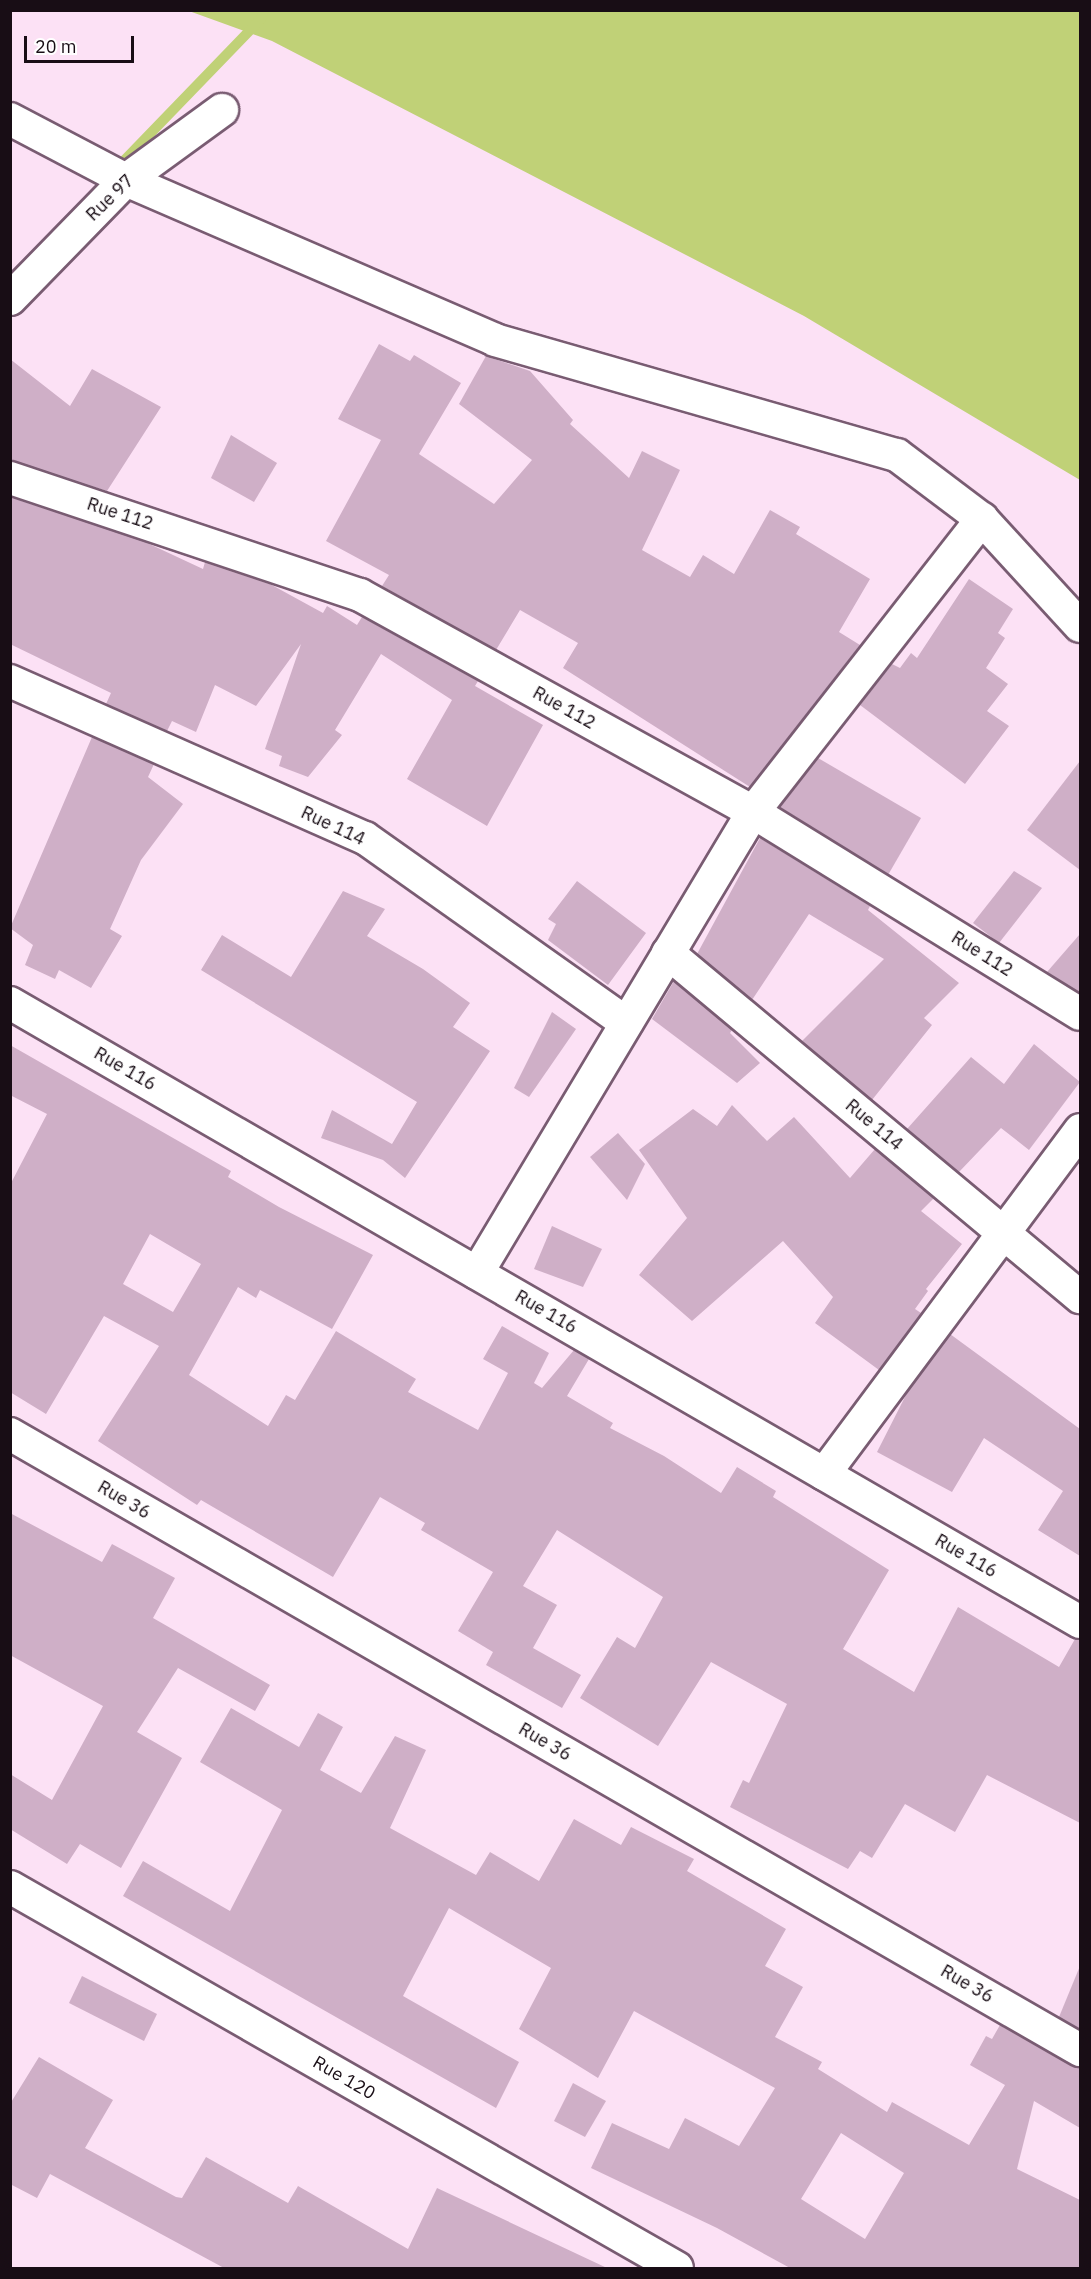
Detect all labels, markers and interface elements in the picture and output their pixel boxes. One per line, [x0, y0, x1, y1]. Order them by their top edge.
scale bar [27, 24, 136, 62]
text: 20 m [35, 35, 77, 58]
street label: Rue 97 [82, 170, 138, 226]
street label: Rue 112 [84, 493, 156, 535]
street label: Rue 112 [529, 682, 599, 734]
street label: Rue 114 [297, 802, 369, 850]
street label: Rue 112 [947, 927, 1017, 981]
street label: Rue 116 [90, 1043, 160, 1095]
street label: Rue 114 [841, 1095, 907, 1155]
street label: Rue 116 [511, 1286, 581, 1338]
street label: Rue 36 [94, 1476, 154, 1524]
street label: Rue 116 [931, 1530, 1001, 1582]
street label: Rue 36 [515, 1718, 575, 1766]
street label: Rue 36 [937, 1960, 997, 2008]
street label: Rue 120 [309, 2052, 379, 2104]

